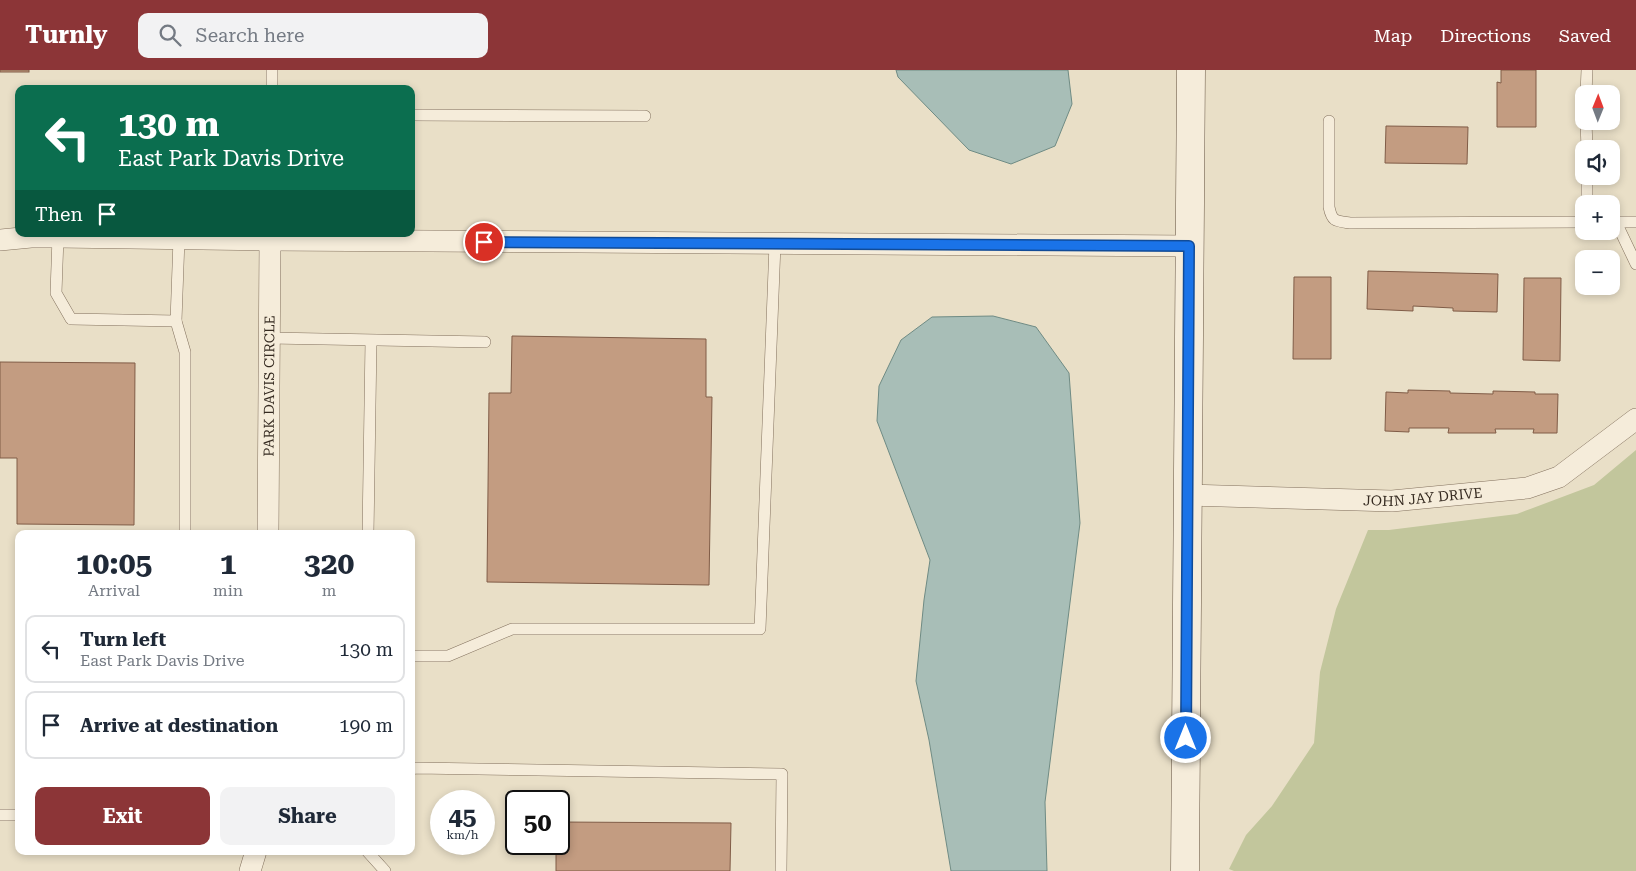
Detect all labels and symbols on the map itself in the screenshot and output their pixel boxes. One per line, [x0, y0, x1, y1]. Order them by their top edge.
north arrow [1575, 85, 1620, 130]
pin [463, 221, 505, 263]
street label: PARK DAVIS CIRCLE [261, 315, 277, 457]
street label: JOHN JAY DRIVE [1363, 484, 1483, 509]
position arrow [1159, 711, 1211, 763]
speed limit sign: 50 [505, 790, 570, 855]

